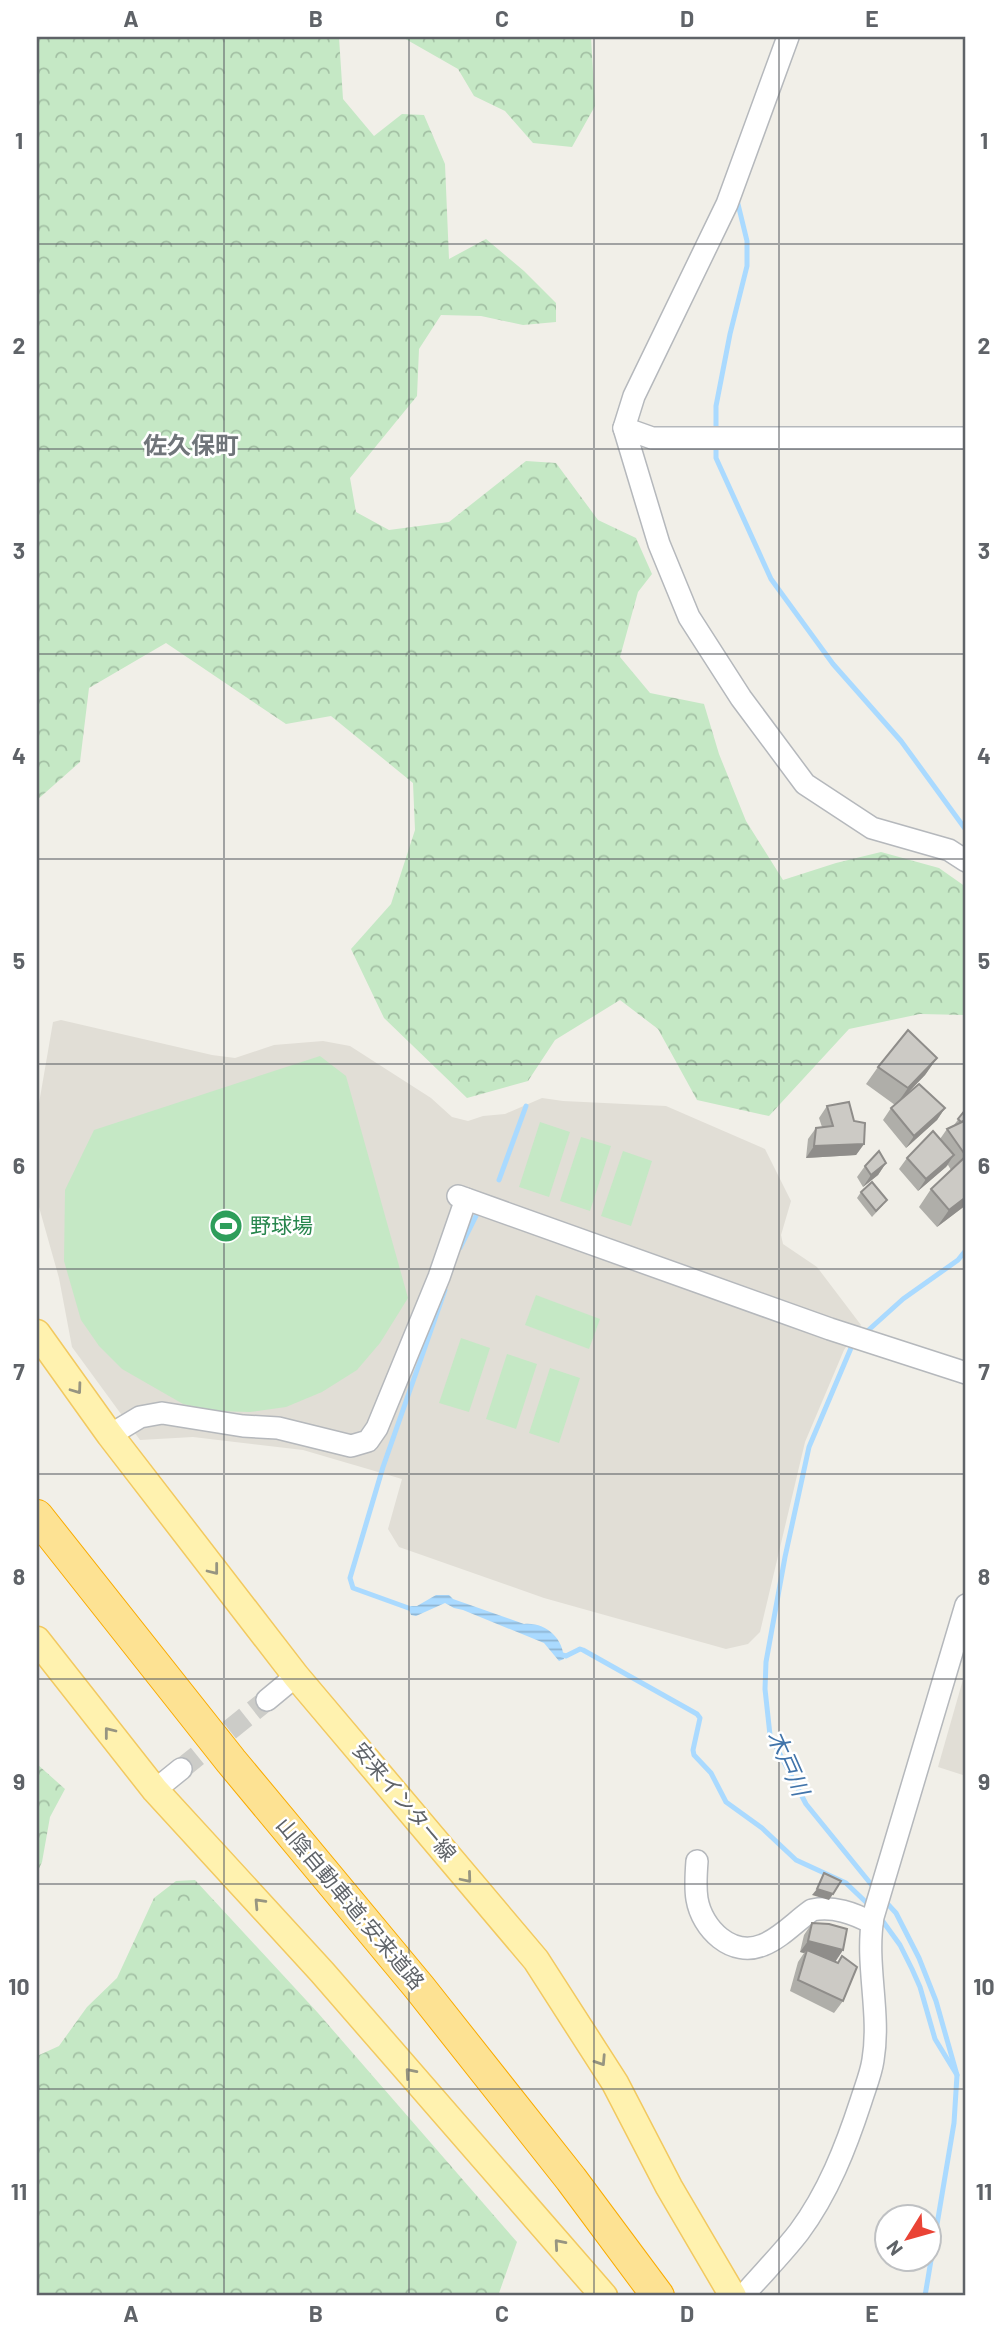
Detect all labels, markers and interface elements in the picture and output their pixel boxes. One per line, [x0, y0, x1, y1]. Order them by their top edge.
text: A [123, 4, 139, 32]
text: B [309, 4, 323, 32]
text: C [495, 4, 509, 32]
text: D [680, 4, 694, 32]
text: E [865, 4, 879, 32]
text: 1 [15, 126, 23, 154]
text: 1 [980, 126, 988, 154]
text: 2 [13, 331, 25, 359]
text: 2 [978, 331, 990, 359]
district label: 佐久保町 [143, 430, 239, 459]
text: 3 [13, 536, 25, 564]
text: 3 [978, 536, 990, 564]
text: 4 [12, 741, 26, 769]
text: 4 [977, 741, 991, 769]
text: 5 [13, 946, 25, 974]
text: 5 [978, 946, 990, 974]
text: 6 [13, 1151, 25, 1179]
text: 6 [978, 1151, 990, 1179]
sports icon: 野球場 [207, 1207, 245, 1245]
place label: 野球場 [250, 1212, 313, 1237]
text: 7 [13, 1357, 25, 1385]
text: 7 [978, 1357, 990, 1385]
one-way arrow [69, 1381, 81, 1393]
text: 8 [13, 1562, 25, 1590]
one-way arrow [206, 1562, 219, 1574]
text: 8 [978, 1562, 990, 1590]
water label: 木戸川 [762, 1725, 817, 1803]
one-way arrow [105, 1727, 118, 1739]
street label: 安来インター線 [348, 1737, 462, 1865]
text: 9 [13, 1767, 25, 1795]
text: 9 [978, 1767, 990, 1795]
street label: 山陰自動車道;安来道路 [272, 1812, 430, 1994]
one-way arrow [459, 1870, 472, 1883]
one-way arrow [255, 1898, 267, 1911]
text: 10 [8, 1972, 30, 2000]
text: 10 [973, 1972, 995, 2000]
one-way arrow [593, 2054, 606, 2067]
one-way arrow [406, 2068, 418, 2081]
text: 11 [11, 2177, 27, 2205]
text: 11 [976, 2177, 992, 2205]
north arrow [874, 2204, 944, 2274]
text: N [881, 2237, 907, 2261]
one-way arrow [555, 2240, 567, 2253]
text: A [123, 2299, 139, 2327]
text: B [309, 2299, 323, 2327]
text: C [495, 2299, 509, 2327]
text: D [680, 2299, 694, 2327]
text: E [865, 2299, 879, 2327]

